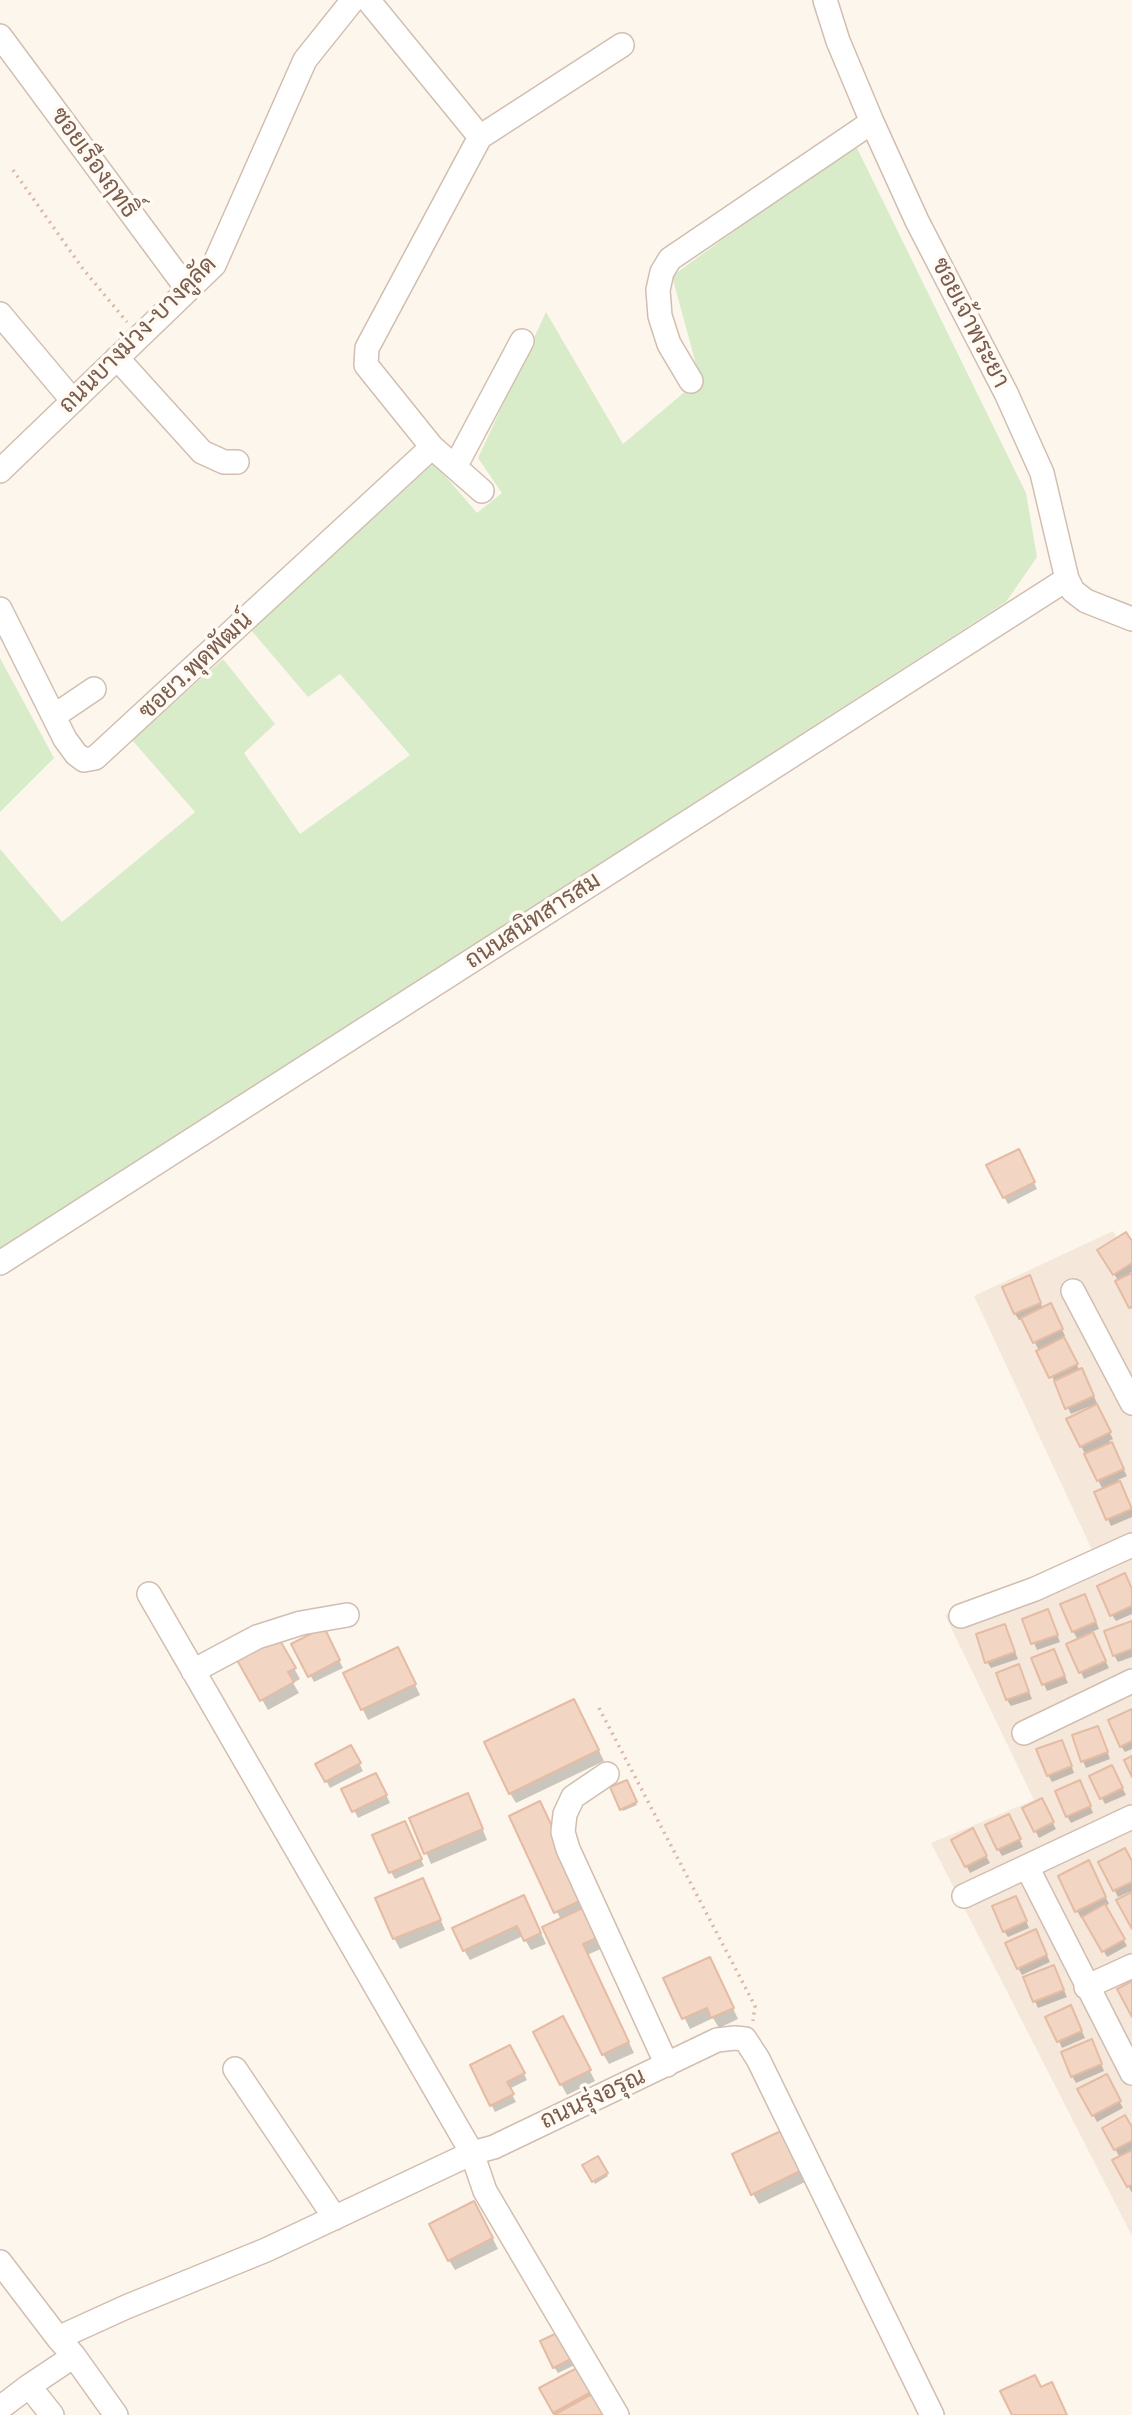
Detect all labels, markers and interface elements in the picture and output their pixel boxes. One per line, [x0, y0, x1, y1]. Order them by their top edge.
street label: ซอยเรืองฤทธิ์ [44, 102, 144, 224]
street label: ถนนบางม่วง-บางคูลัด [53, 250, 223, 420]
street label: ซอยเจ้าพระยา [925, 253, 1015, 393]
street label: ซอยว.พุดพัฒน์ [133, 606, 259, 726]
street label: ถนนสนิทสารสม [460, 867, 606, 975]
street label: ถนนรุ่งอรุณ [536, 2062, 650, 2136]

